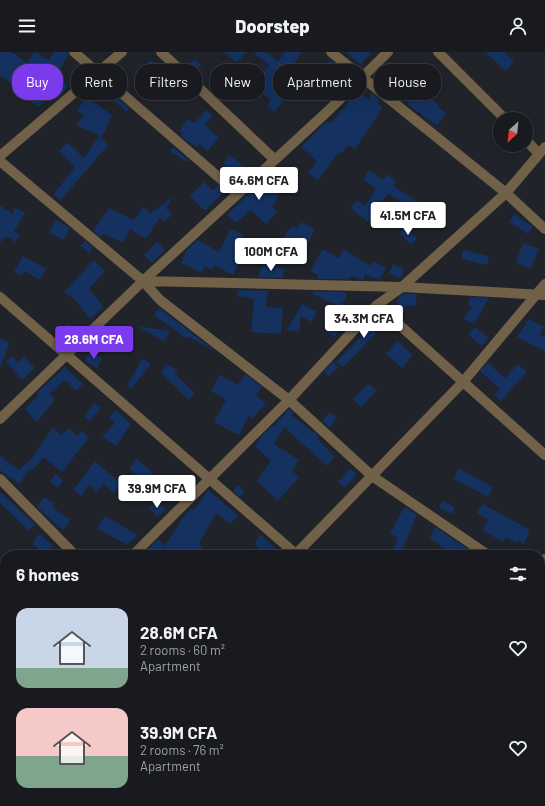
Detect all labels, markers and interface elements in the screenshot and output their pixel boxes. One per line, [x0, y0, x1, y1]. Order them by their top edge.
icon: menu [16, 15, 38, 37]
text: Doorstep [235, 15, 310, 37]
icon: person [507, 15, 529, 37]
chip: Buy [12, 64, 63, 100]
chip: Rent [71, 64, 127, 100]
chip: Filters [135, 64, 202, 100]
chip: New [210, 64, 265, 100]
chip: Apartment [273, 64, 366, 100]
chip: House [374, 64, 441, 100]
north arrow [493, 112, 533, 152]
map controls [493, 112, 533, 152]
pin: 64.6M CFA [213, 167, 305, 201]
text: 64.6M CFA [229, 172, 289, 188]
pin: 41.5M CFA [362, 202, 454, 236]
text: 41.5M CFA [380, 207, 436, 223]
pin: 100M CFA [230, 238, 312, 272]
text: 100M CFA [244, 243, 298, 259]
pin: 34.3M CFA [318, 305, 410, 339]
text: 34.3M CFA [334, 310, 394, 326]
pin: 28.6M CFA [48, 326, 140, 360]
text: 28.6M CFA [64, 331, 124, 347]
pin: 39.9M CFA [111, 475, 203, 509]
text: 39.9M CFA [127, 480, 187, 496]
icon: filters [507, 563, 529, 585]
text: 6 homes [16, 564, 79, 584]
text: 28.6M CFA [140, 622, 218, 642]
icon: home [48, 624, 96, 672]
icon: heart [507, 637, 529, 659]
text: 2 rooms · 60 m² [140, 642, 225, 658]
text: Apartment [140, 658, 201, 674]
text: 39.9M CFA [140, 722, 217, 742]
icon: home [48, 724, 96, 772]
icon: heart [507, 737, 529, 759]
text: 2 rooms · 76 m² [140, 742, 224, 758]
text: Apartment [140, 758, 201, 774]

